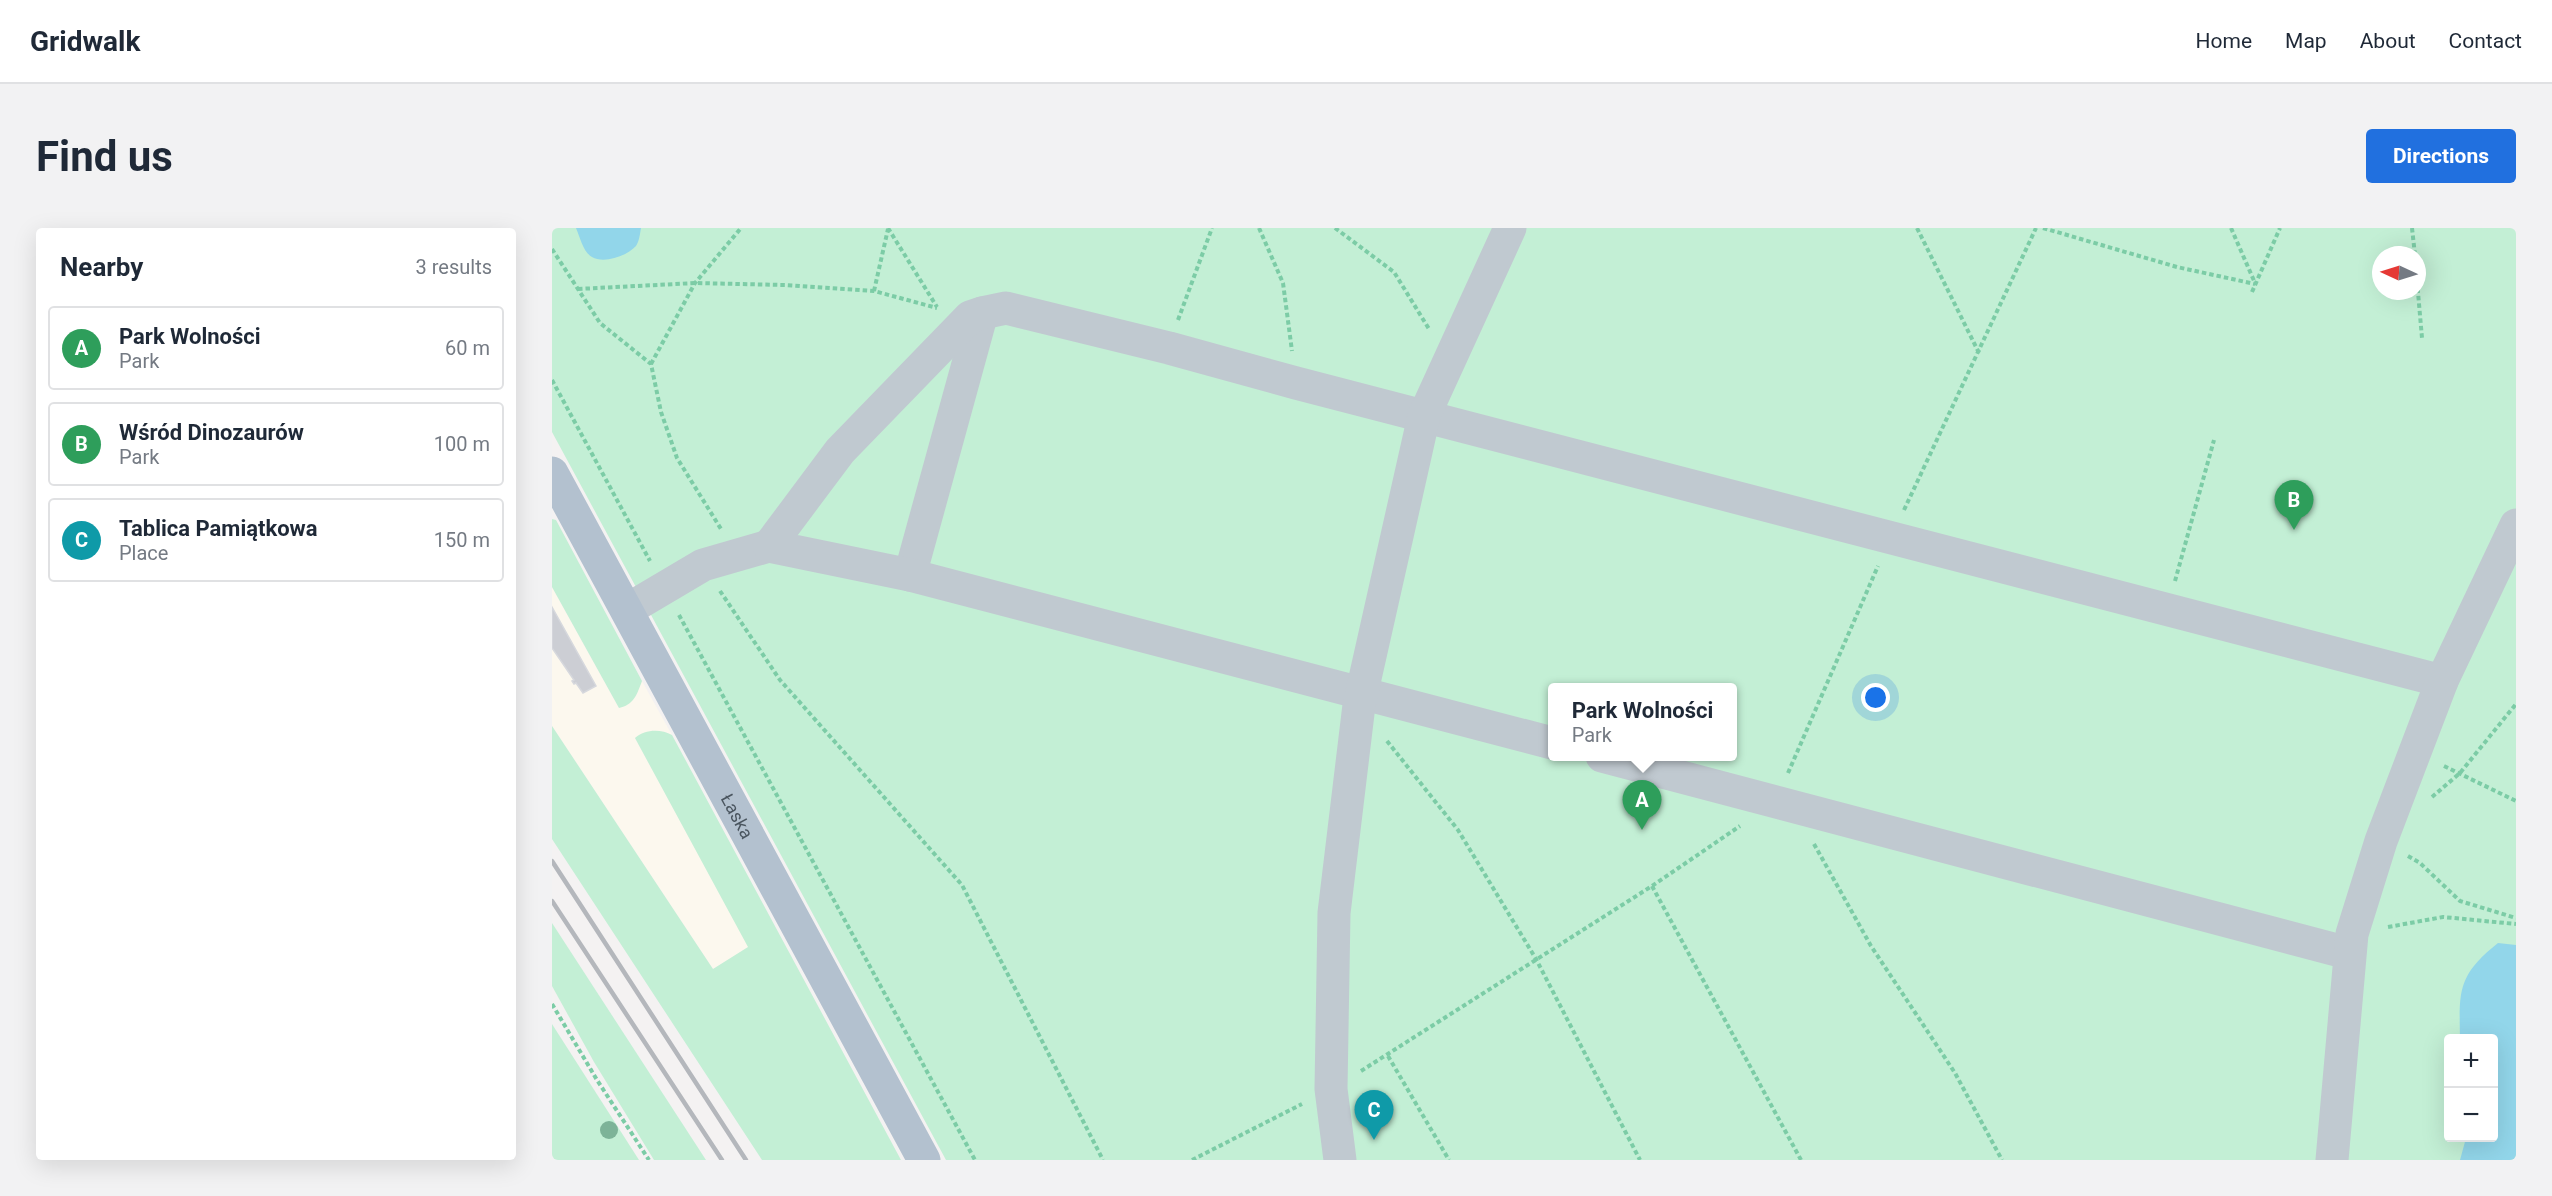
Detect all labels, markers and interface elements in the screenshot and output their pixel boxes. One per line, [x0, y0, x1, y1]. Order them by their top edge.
text: Gridwalk [30, 25, 140, 58]
text: Home [2196, 29, 2252, 53]
text: Map [2285, 29, 2327, 53]
text: About [2360, 29, 2416, 53]
text: Contact [2449, 29, 2522, 53]
button: Directions [2366, 129, 2516, 183]
text: Find us [36, 132, 173, 181]
north arrow [2372, 246, 2426, 300]
text: Nearby [60, 252, 143, 282]
text: 3 results [416, 255, 492, 279]
text: Park Wolności [119, 324, 261, 349]
text: A [75, 336, 88, 360]
text: 60 m [445, 336, 490, 360]
text: Park [119, 349, 159, 373]
text: Wśród Dinozaurów [119, 420, 304, 445]
text: B [75, 432, 88, 456]
text: 100 m [434, 432, 490, 456]
text: Park [119, 445, 159, 469]
pin: B [2274, 480, 2314, 530]
text: Tablica Pamiątkowa [119, 516, 318, 541]
text: C [75, 528, 88, 552]
text: 150 m [434, 528, 490, 552]
text: Place [119, 541, 168, 565]
popup [1548, 683, 1737, 761]
your location [1861, 683, 1890, 712]
text: Park Wolności [1572, 698, 1713, 723]
text: Park [1572, 723, 1612, 747]
pin: A [1622, 780, 1662, 830]
street label: Łaska [717, 790, 758, 842]
map controls [2444, 1034, 2498, 1142]
button: + [2444, 1034, 2498, 1088]
button: − [2444, 1088, 2498, 1142]
pin: C [1354, 1090, 1394, 1140]

